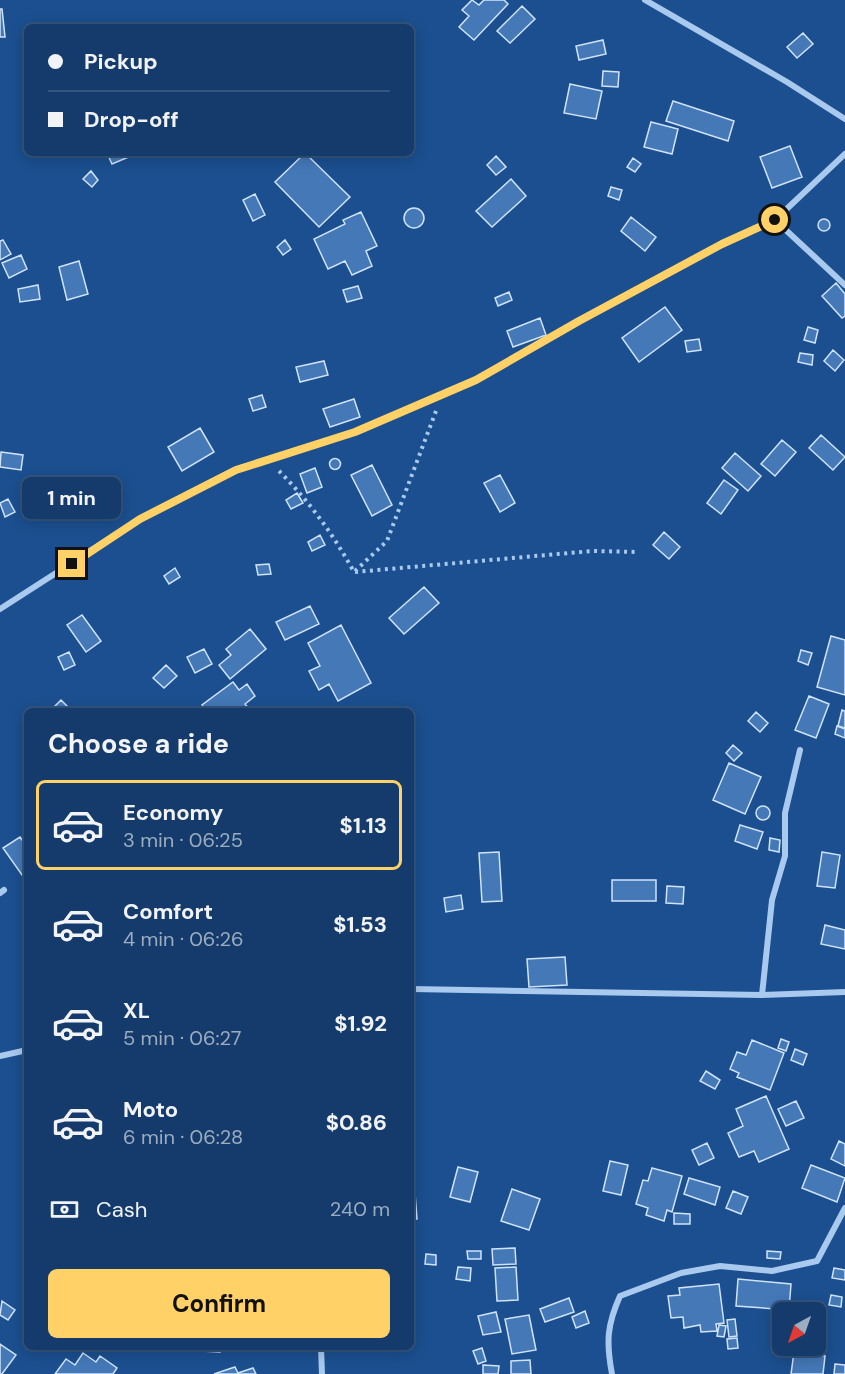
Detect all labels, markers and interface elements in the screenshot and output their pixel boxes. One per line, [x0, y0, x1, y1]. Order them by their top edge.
text: Pickup [84, 47, 158, 76]
text: Drop-off [84, 105, 179, 134]
route start [761, 206, 788, 233]
callout: 1 min [22, 477, 122, 519]
text: 1 min [47, 485, 96, 511]
route end [58, 550, 85, 577]
text: Choose a ride [48, 726, 229, 761]
icon: car [51, 798, 105, 852]
text: Economy [123, 798, 223, 827]
text: $1.13 [340, 811, 387, 840]
text: 3 min · 06:25 [123, 827, 243, 853]
icon: car [51, 897, 105, 951]
text: Comfort [123, 897, 213, 926]
text: $1.53 [333, 910, 387, 939]
text: 4 min · 06:26 [123, 926, 244, 952]
icon: car [51, 996, 105, 1050]
text: XL [123, 996, 150, 1025]
text: $1.92 [334, 1009, 387, 1038]
text: 5 min · 06:27 [123, 1025, 241, 1051]
icon: car [51, 1095, 105, 1149]
text: Moto [123, 1095, 178, 1124]
text: $0.86 [326, 1108, 387, 1137]
text: 6 min · 06:28 [123, 1124, 243, 1150]
icon: cash [48, 1193, 81, 1226]
text: Cash [96, 1195, 147, 1224]
text: 240 m [330, 1196, 390, 1222]
button: Confirm [48, 1269, 390, 1338]
north arrow [772, 1302, 826, 1356]
map controls [772, 1302, 826, 1356]

